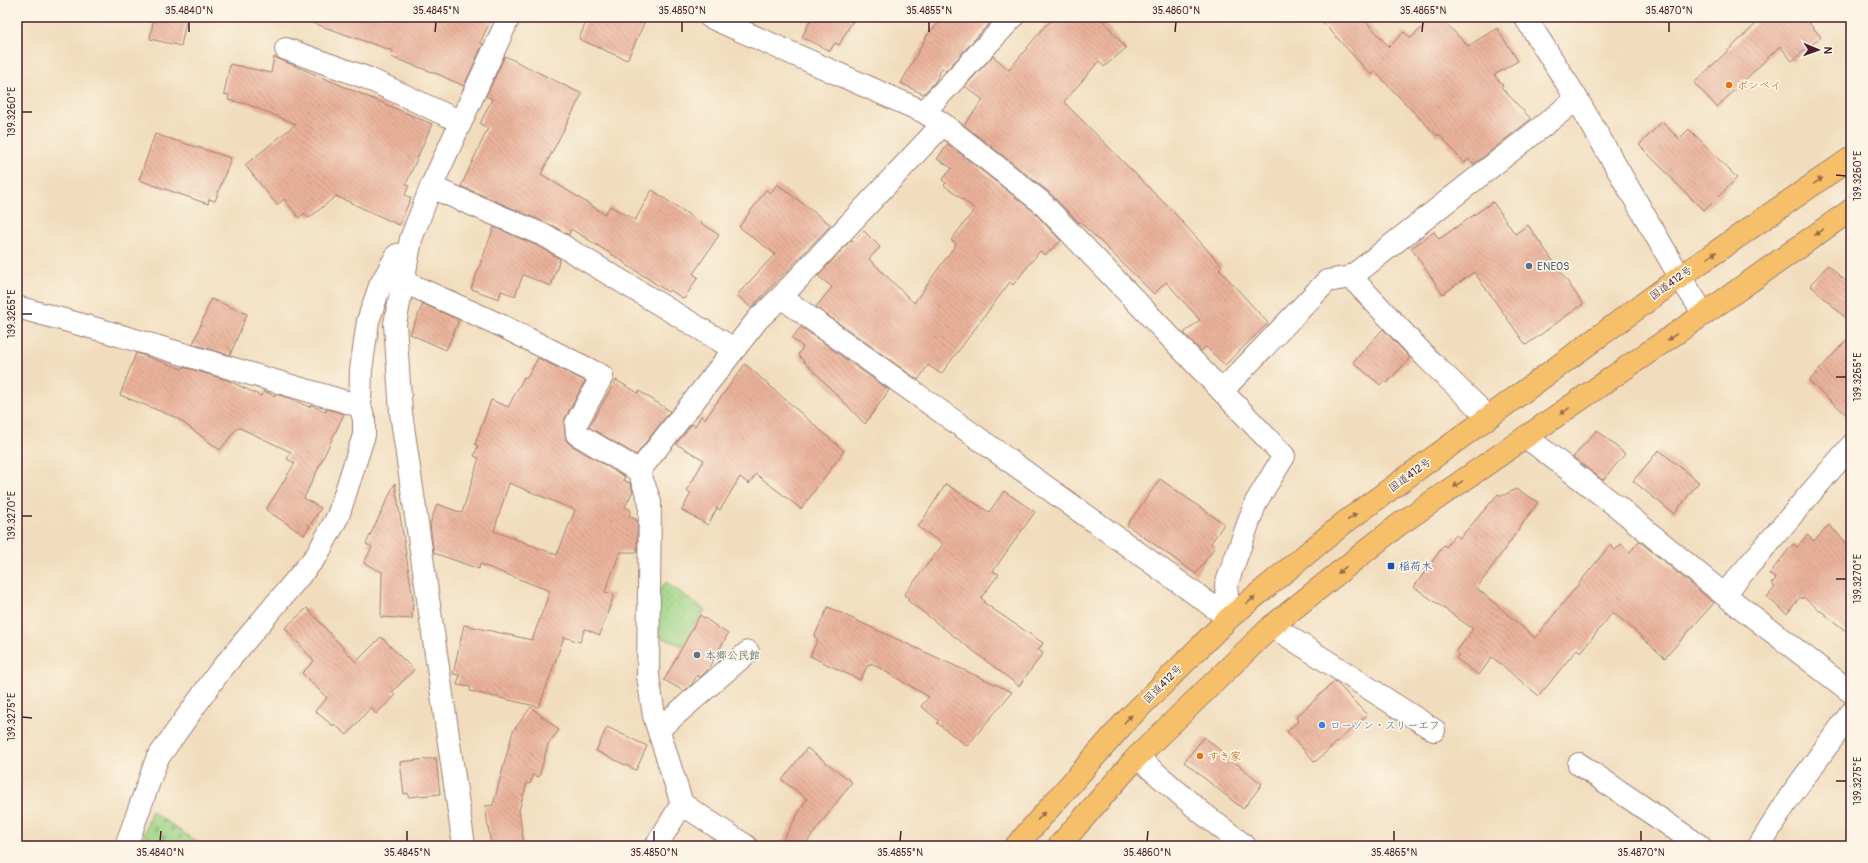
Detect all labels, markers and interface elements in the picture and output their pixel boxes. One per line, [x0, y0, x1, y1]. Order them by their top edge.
text: 35.4840°N [165, 5, 213, 17]
text: 35.4845°N [413, 5, 459, 17]
text: 35.4850°N [658, 5, 706, 17]
text: 35.4855°N [906, 5, 952, 17]
text: 35.4860°N [1152, 5, 1200, 17]
text: 35.4865°N [1400, 5, 1446, 17]
text: 35.4870°N [1645, 5, 1693, 17]
north arrow [1798, 30, 1838, 70]
text: N [1821, 46, 1834, 55]
place label: ボンベイ [1737, 79, 1781, 92]
marker: ボンベイ [1724, 80, 1734, 90]
text: 139.3260°E [6, 87, 18, 137]
text: 139.3260°E [1852, 151, 1864, 201]
one-way arrow [1813, 177, 1824, 185]
one-way arrow [1814, 228, 1824, 236]
one-way arrow [1706, 251, 1717, 259]
place label: ENEOS [1537, 260, 1570, 273]
marker: ENEOS [1524, 261, 1534, 271]
street label: 国道412号 [1647, 263, 1695, 303]
text: 139.3265°E [6, 290, 18, 338]
one-way arrow [1667, 333, 1677, 341]
text: 139.3265°E [1852, 353, 1864, 401]
one-way arrow [1560, 407, 1570, 415]
street label: 国道412号 [1386, 455, 1434, 495]
one-way arrow [1452, 481, 1464, 488]
text: 139.3270°E [6, 491, 18, 541]
one-way arrow [1347, 514, 1357, 522]
text: 139.3270°E [1852, 554, 1864, 604]
place label: 稲荷木 [1399, 560, 1432, 573]
marker: 稲荷木 [1386, 561, 1396, 571]
one-way arrow [1337, 566, 1348, 574]
one-way arrow [1246, 595, 1257, 604]
place label: 本郷公民館 [705, 649, 760, 662]
marker: 本郷公民館 [692, 650, 702, 660]
street label: 国道412号 [1141, 662, 1185, 706]
text: 139.3275°E [6, 693, 18, 741]
one-way arrow [1123, 714, 1133, 724]
place label: ローソン・スリーエフ [1330, 719, 1440, 732]
marker: ローソン・スリーエフ [1317, 720, 1327, 730]
place label: すき家 [1208, 750, 1241, 763]
marker: すき家 [1195, 751, 1205, 761]
text: 139.3275°E [1852, 757, 1864, 805]
one-way arrow [1036, 811, 1046, 821]
text: 35.4840°N [136, 847, 184, 859]
text: 35.4845°N [384, 847, 430, 859]
text: 35.4850°N [630, 847, 678, 859]
text: 35.4855°N [877, 847, 923, 859]
text: 35.4860°N [1123, 847, 1171, 859]
text: 35.4865°N [1371, 847, 1417, 859]
text: 35.4870°N [1617, 847, 1665, 859]

